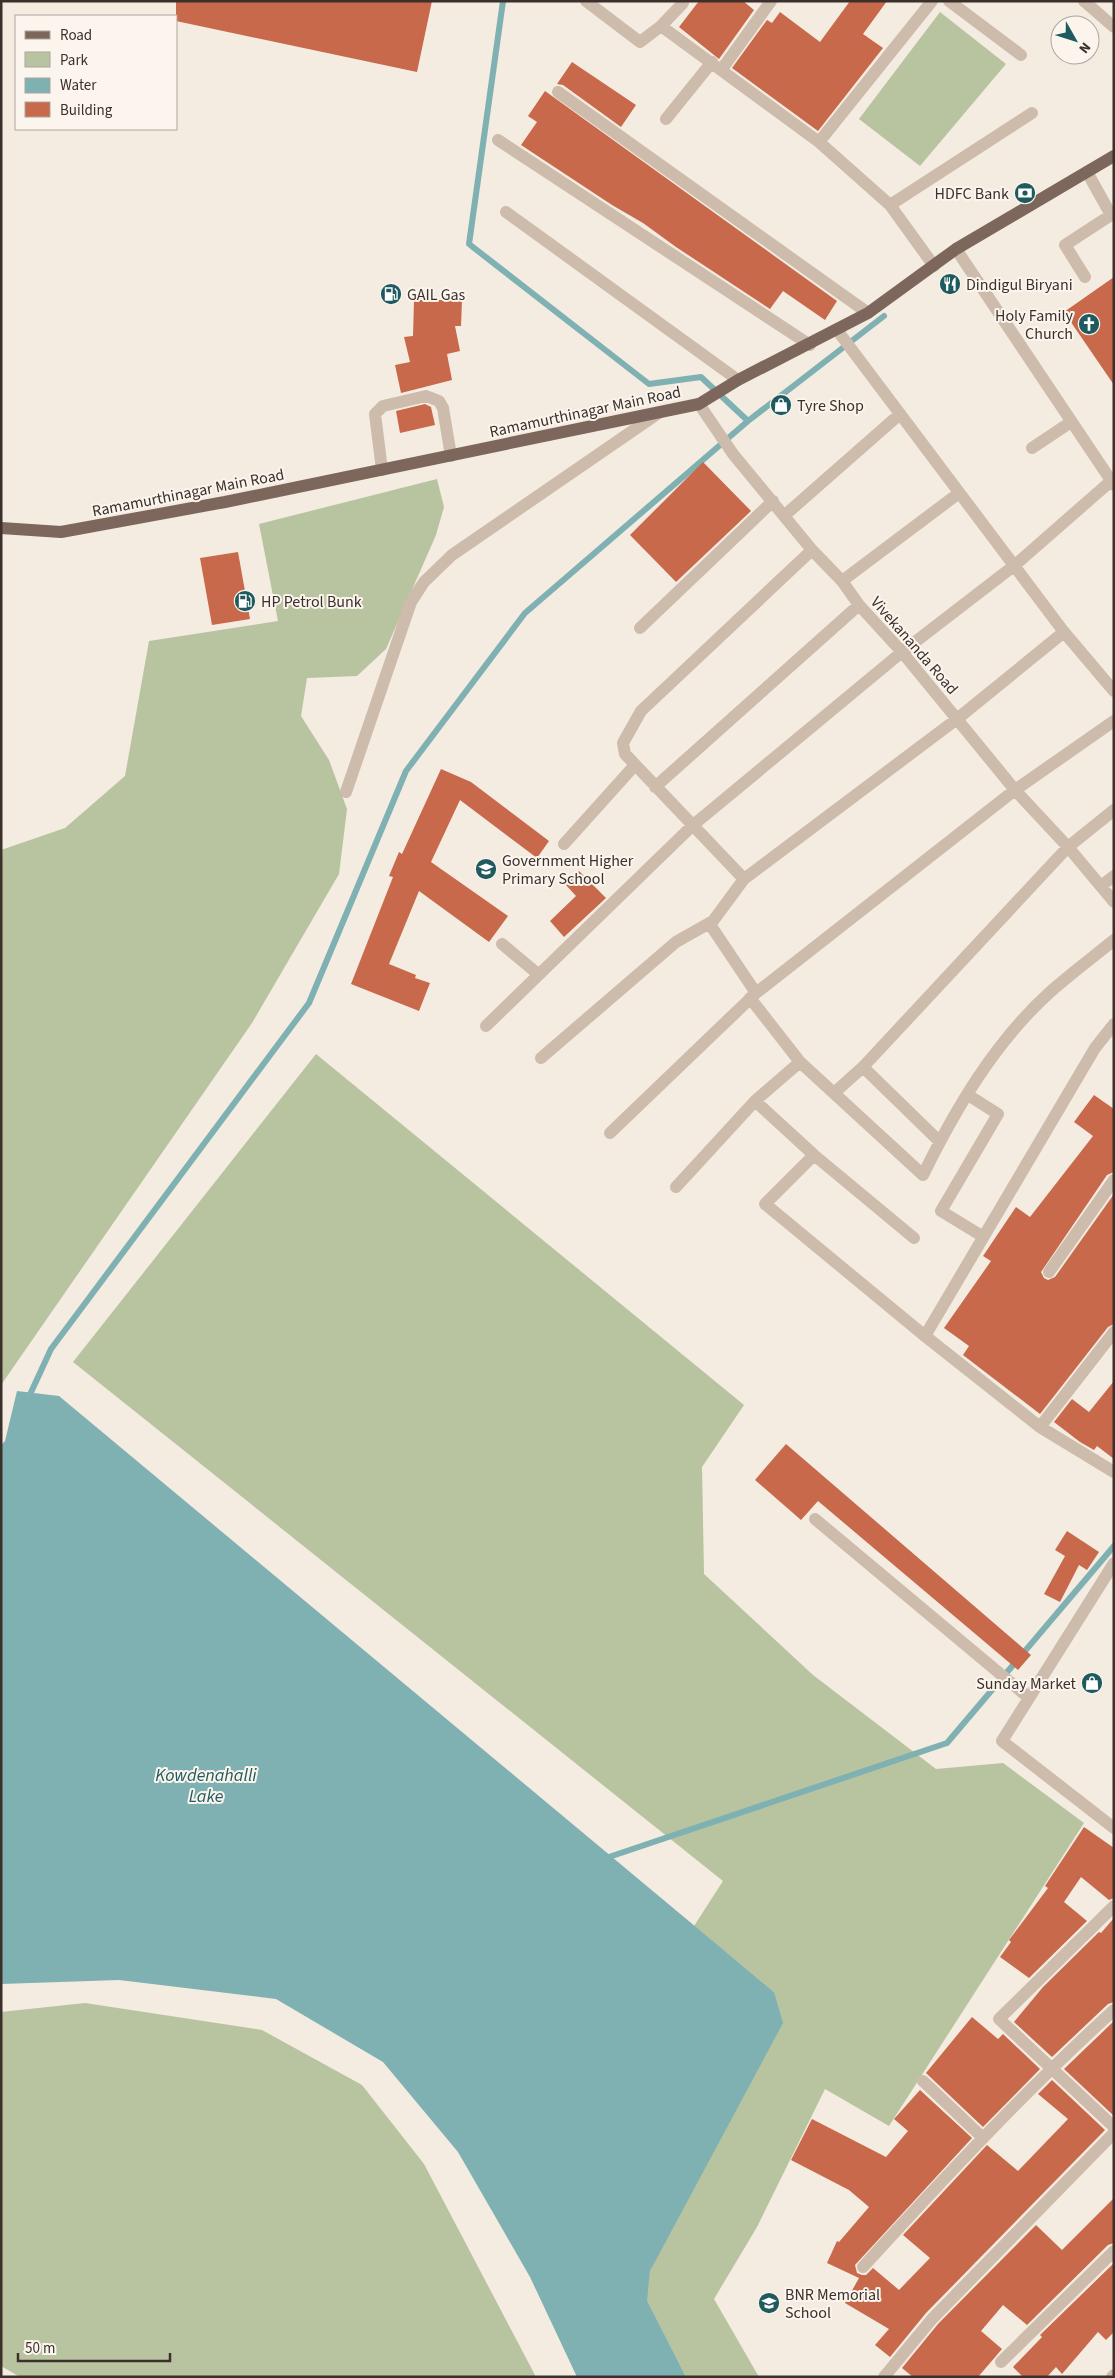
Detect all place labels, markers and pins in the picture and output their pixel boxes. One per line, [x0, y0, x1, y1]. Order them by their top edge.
bank icon: HDFC Bank [1013, 181, 1037, 205]
place label: HDFC Bank [935, 183, 1009, 205]
restaurant icon: Dindigul Biryani [938, 272, 962, 296]
place label: Dindigul Biryani [966, 274, 1073, 296]
fuel station icon: GAIL Gas [379, 282, 403, 306]
place label: GAIL Gas [407, 284, 466, 306]
place label: Holy Family Church [995, 305, 1074, 345]
church icon: Holy Family Church [1077, 312, 1101, 336]
shop icon: Tyre Shop [769, 393, 793, 417]
place label: Tyre Shop [797, 395, 864, 417]
fuel station icon: HP Petrol Bunk [233, 589, 257, 613]
place label: HP Petrol Bunk [261, 591, 362, 613]
place label: Government Higher Primary School [502, 850, 634, 890]
school or university icon: Government Higher Primary School [474, 857, 498, 881]
shop icon: Sunday Market [1080, 1671, 1104, 1695]
place label: Sunday Market [976, 1673, 1077, 1695]
place label: BNR Memorial School [785, 2284, 880, 2324]
school or university icon: BNR Memorial School [757, 2291, 781, 2315]

